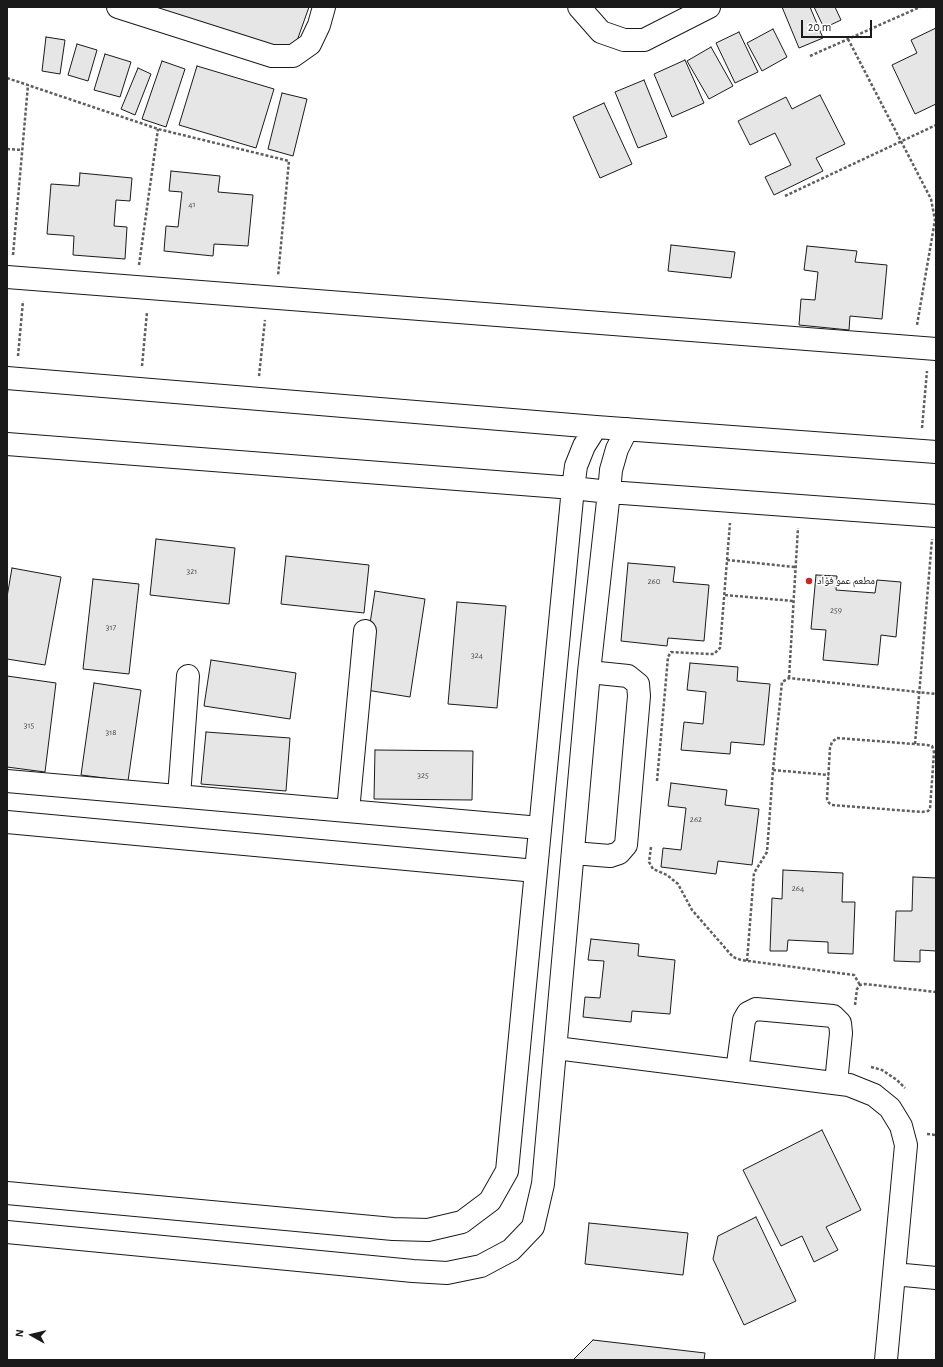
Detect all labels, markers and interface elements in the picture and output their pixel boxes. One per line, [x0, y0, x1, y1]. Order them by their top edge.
scale bar [803, 12, 874, 38]
text: 20 m [808, 21, 831, 33]
house number: 41 [188, 199, 196, 209]
house number: 321 [187, 566, 197, 576]
place label: مطعم عمو فؤاد [817, 574, 875, 588]
house number: 260 [647, 576, 661, 586]
marker: مطعم عمو فؤاد [804, 576, 814, 586]
house number: 259 [830, 605, 842, 615]
house number: 317 [106, 622, 116, 632]
house number: 324 [471, 650, 483, 660]
house number: 315 [24, 720, 34, 730]
house number: 318 [105, 727, 117, 737]
house number: 325 [417, 770, 429, 780]
house number: 262 [690, 814, 702, 824]
house number: 264 [792, 883, 804, 893]
north arrow [12, 1315, 52, 1355]
text: N [14, 1329, 26, 1338]

